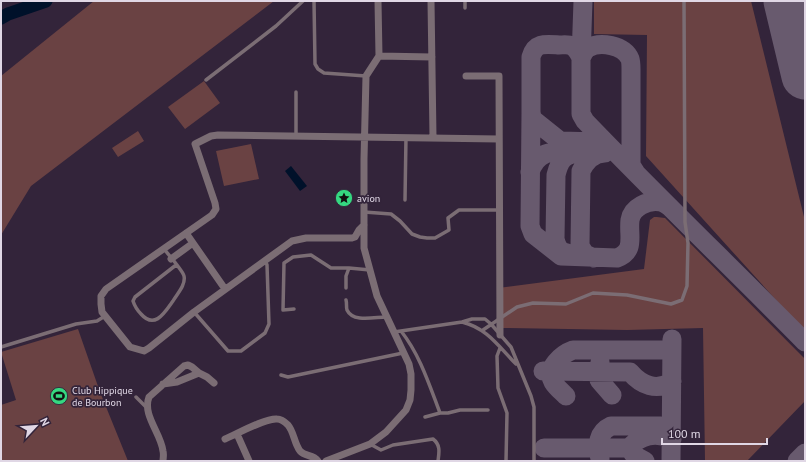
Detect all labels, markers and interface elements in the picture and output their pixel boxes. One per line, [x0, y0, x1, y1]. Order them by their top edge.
place icon: avion [334, 188, 354, 208]
place label: avion [357, 192, 380, 205]
place label: Club Hippique de Bourbon [72, 384, 133, 409]
sports icon: Club Hippique de Bourbon [49, 386, 69, 406]
north arrow [16, 406, 56, 446]
text: N [37, 415, 53, 428]
scale bar [662, 420, 767, 446]
text: 100 m [668, 426, 701, 441]

